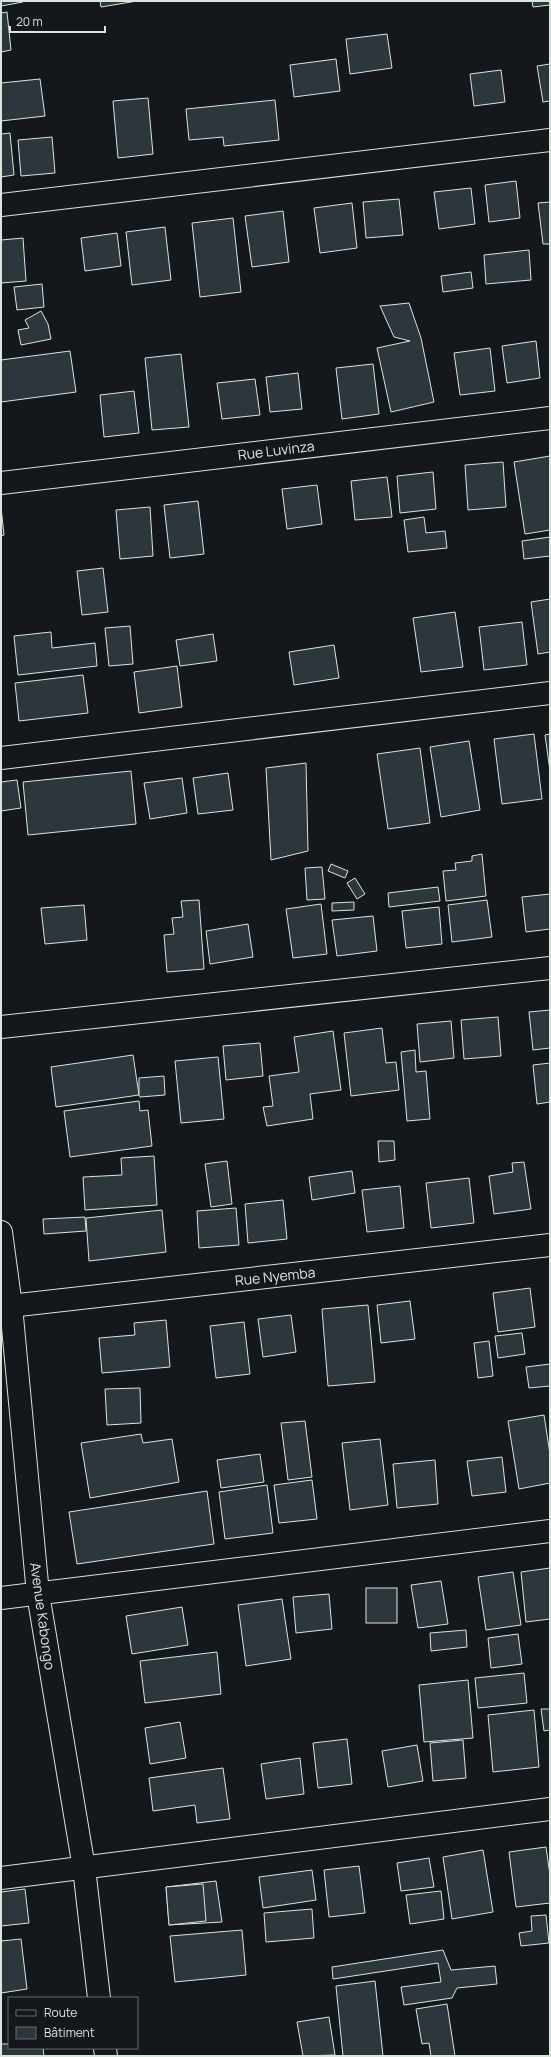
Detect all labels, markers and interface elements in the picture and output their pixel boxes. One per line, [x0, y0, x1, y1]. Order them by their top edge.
scale bar [10, 8, 105, 34]
text: 20 m [16, 13, 43, 30]
street label: Rue Luvinza [237, 436, 315, 464]
street label: Rue Nyemba [234, 1262, 316, 1290]
street label: Avenue Kabongo [26, 1561, 60, 1671]
legend [8, 1997, 138, 2049]
text: Route [44, 2004, 77, 2021]
text: Bâtiment [44, 2024, 95, 2041]

